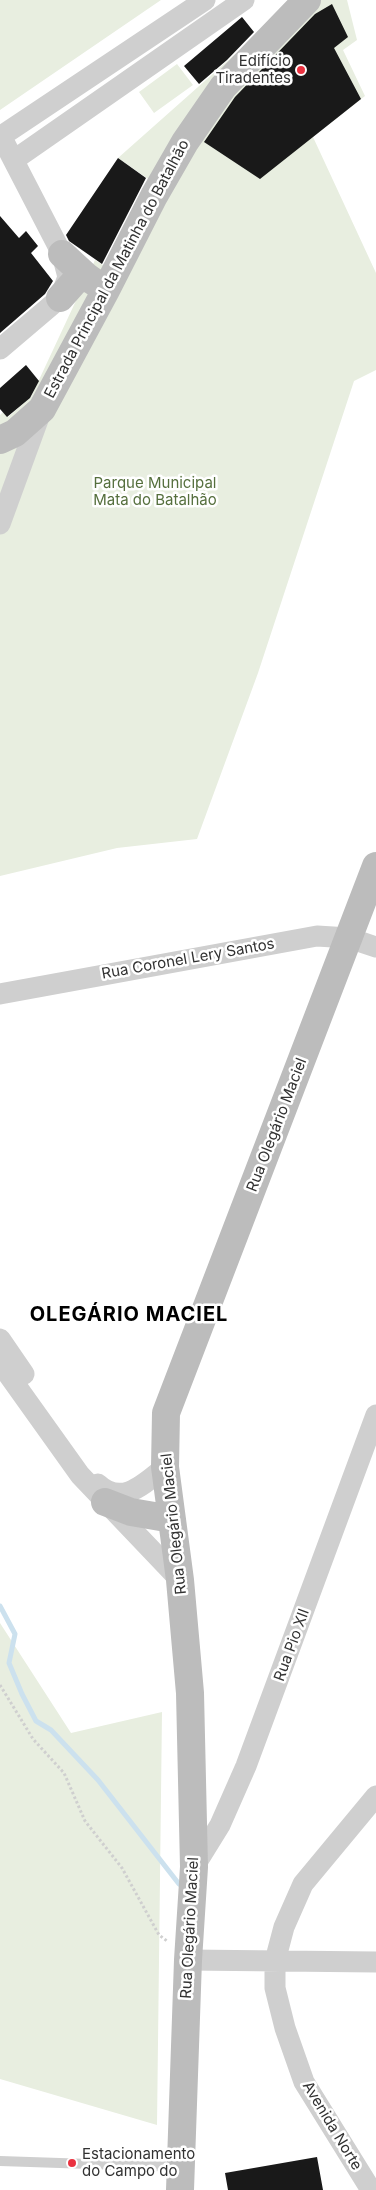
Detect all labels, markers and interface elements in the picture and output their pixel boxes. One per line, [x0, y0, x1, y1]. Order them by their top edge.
place label: Edifício Tiradentes [215, 52, 291, 87]
marker: Edifício Tiradentes [295, 64, 307, 76]
street label: Estrada Principal da Matinha do Batalhão [41, 137, 193, 401]
park label: Parque Municipal Mata do Batalhão [93, 474, 217, 509]
street label: Rua Coronel Lery Santos [100, 935, 276, 983]
street label: Rua Olegário Maciel [243, 1056, 311, 1194]
district label: OLEGÁRIO MACIEL [28, 1303, 230, 1327]
street label: Rua Olegário Maciel [158, 1452, 190, 1596]
street label: Rua Pio XII [271, 1606, 313, 1684]
street label: Rua Olegário Maciel [177, 1857, 203, 1999]
street label: Avenida Norte [298, 2078, 366, 2174]
place label: Estacionamento do Campo do [82, 2145, 195, 2180]
marker: Estacionamento do Campo do [66, 2157, 78, 2169]

